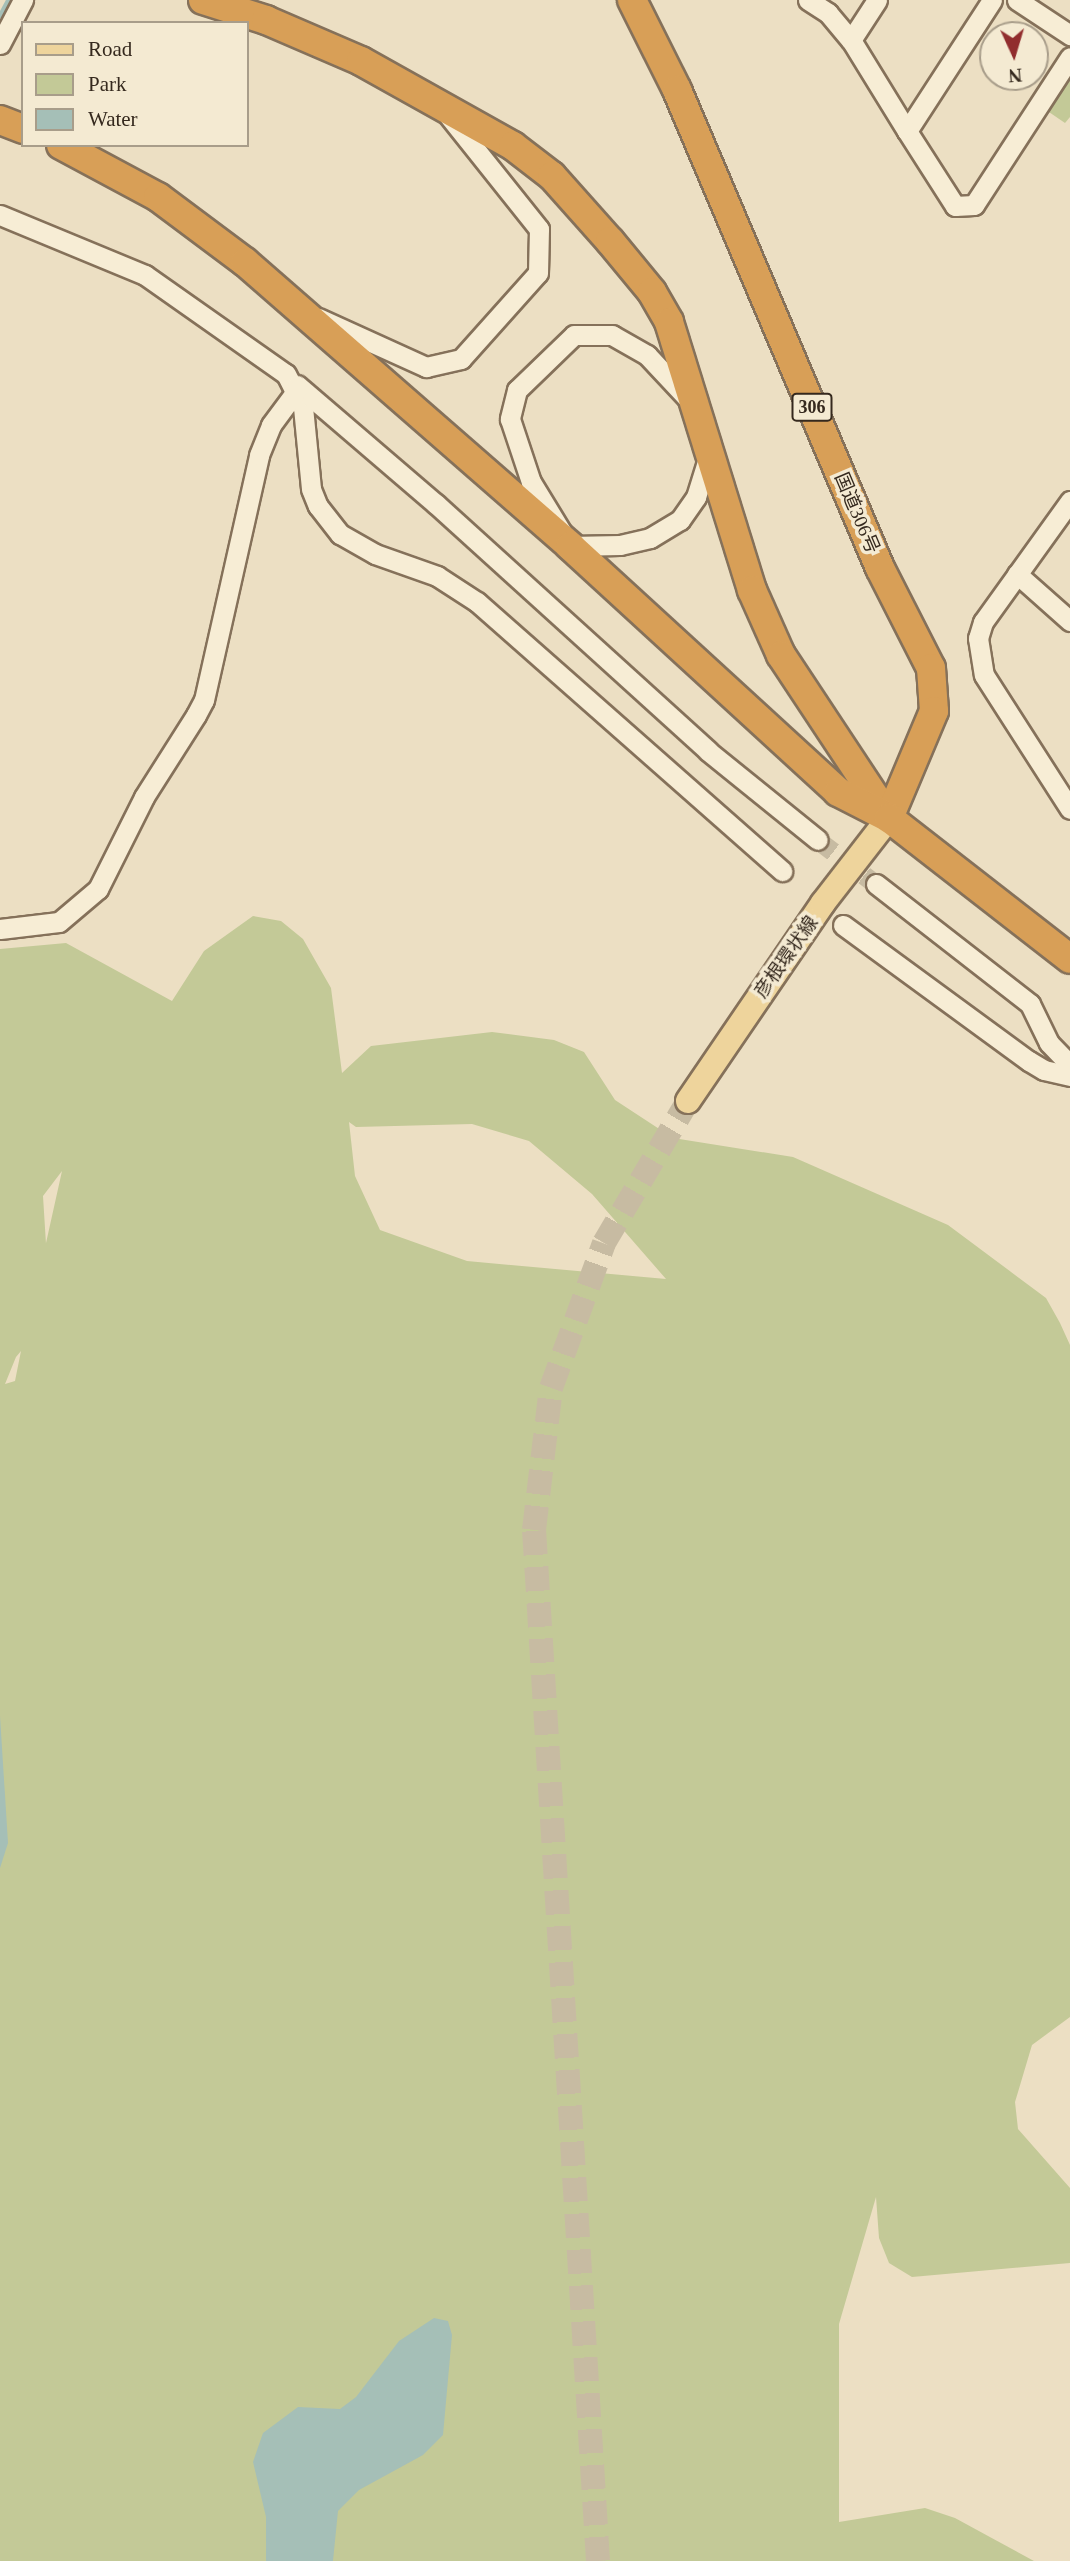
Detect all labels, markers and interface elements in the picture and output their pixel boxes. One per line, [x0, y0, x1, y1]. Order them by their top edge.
legend [21, 21, 248, 147]
north arrow [979, 21, 1049, 91]
text: Road [88, 37, 132, 61]
text: N [1008, 64, 1023, 86]
text: Park [88, 72, 127, 96]
text: Water [88, 107, 138, 131]
road number: 306 [791, 393, 833, 422]
street label: 国道306号 [830, 469, 884, 557]
street label: 彦根環状線 [749, 912, 823, 1002]

